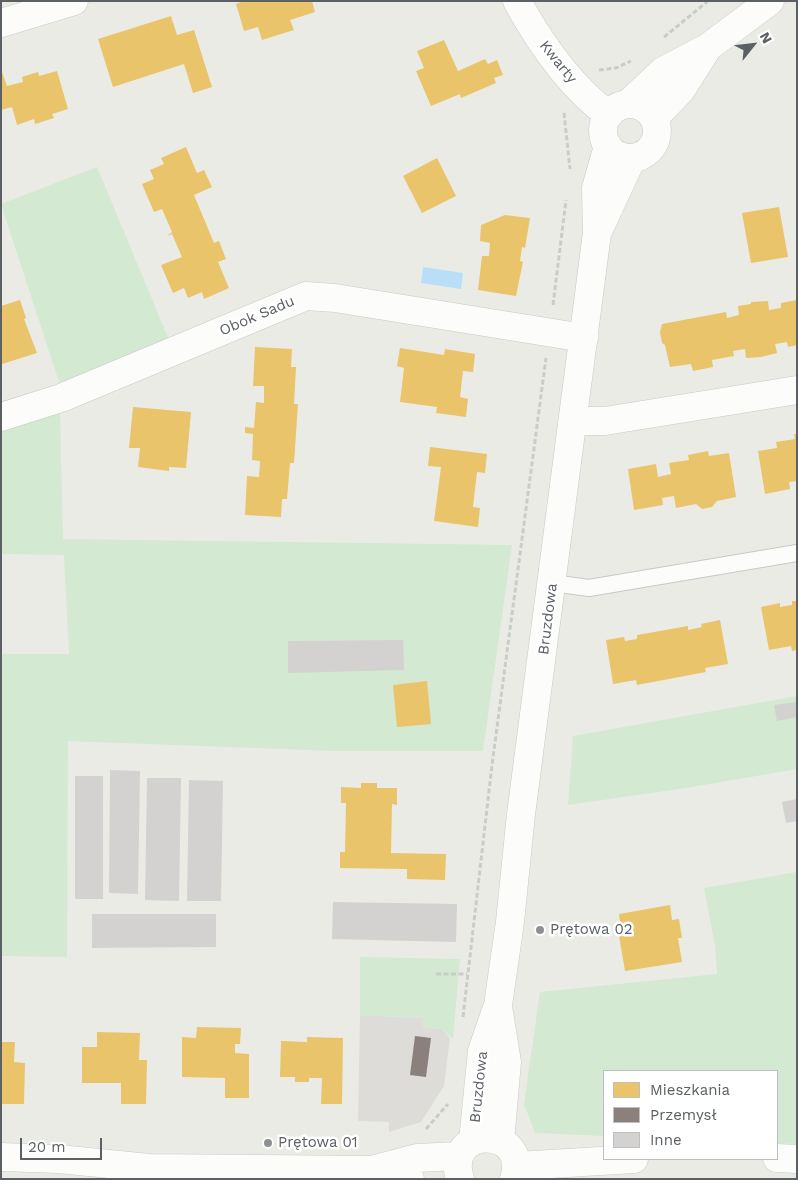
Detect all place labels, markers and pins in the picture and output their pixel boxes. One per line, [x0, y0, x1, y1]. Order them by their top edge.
place label: Prętowa 02 [550, 921, 633, 939]
marker: Prętowa 02 [534, 924, 546, 936]
place label: Prętowa 01 [278, 1134, 358, 1152]
marker: Prętowa 01 [262, 1137, 274, 1149]

